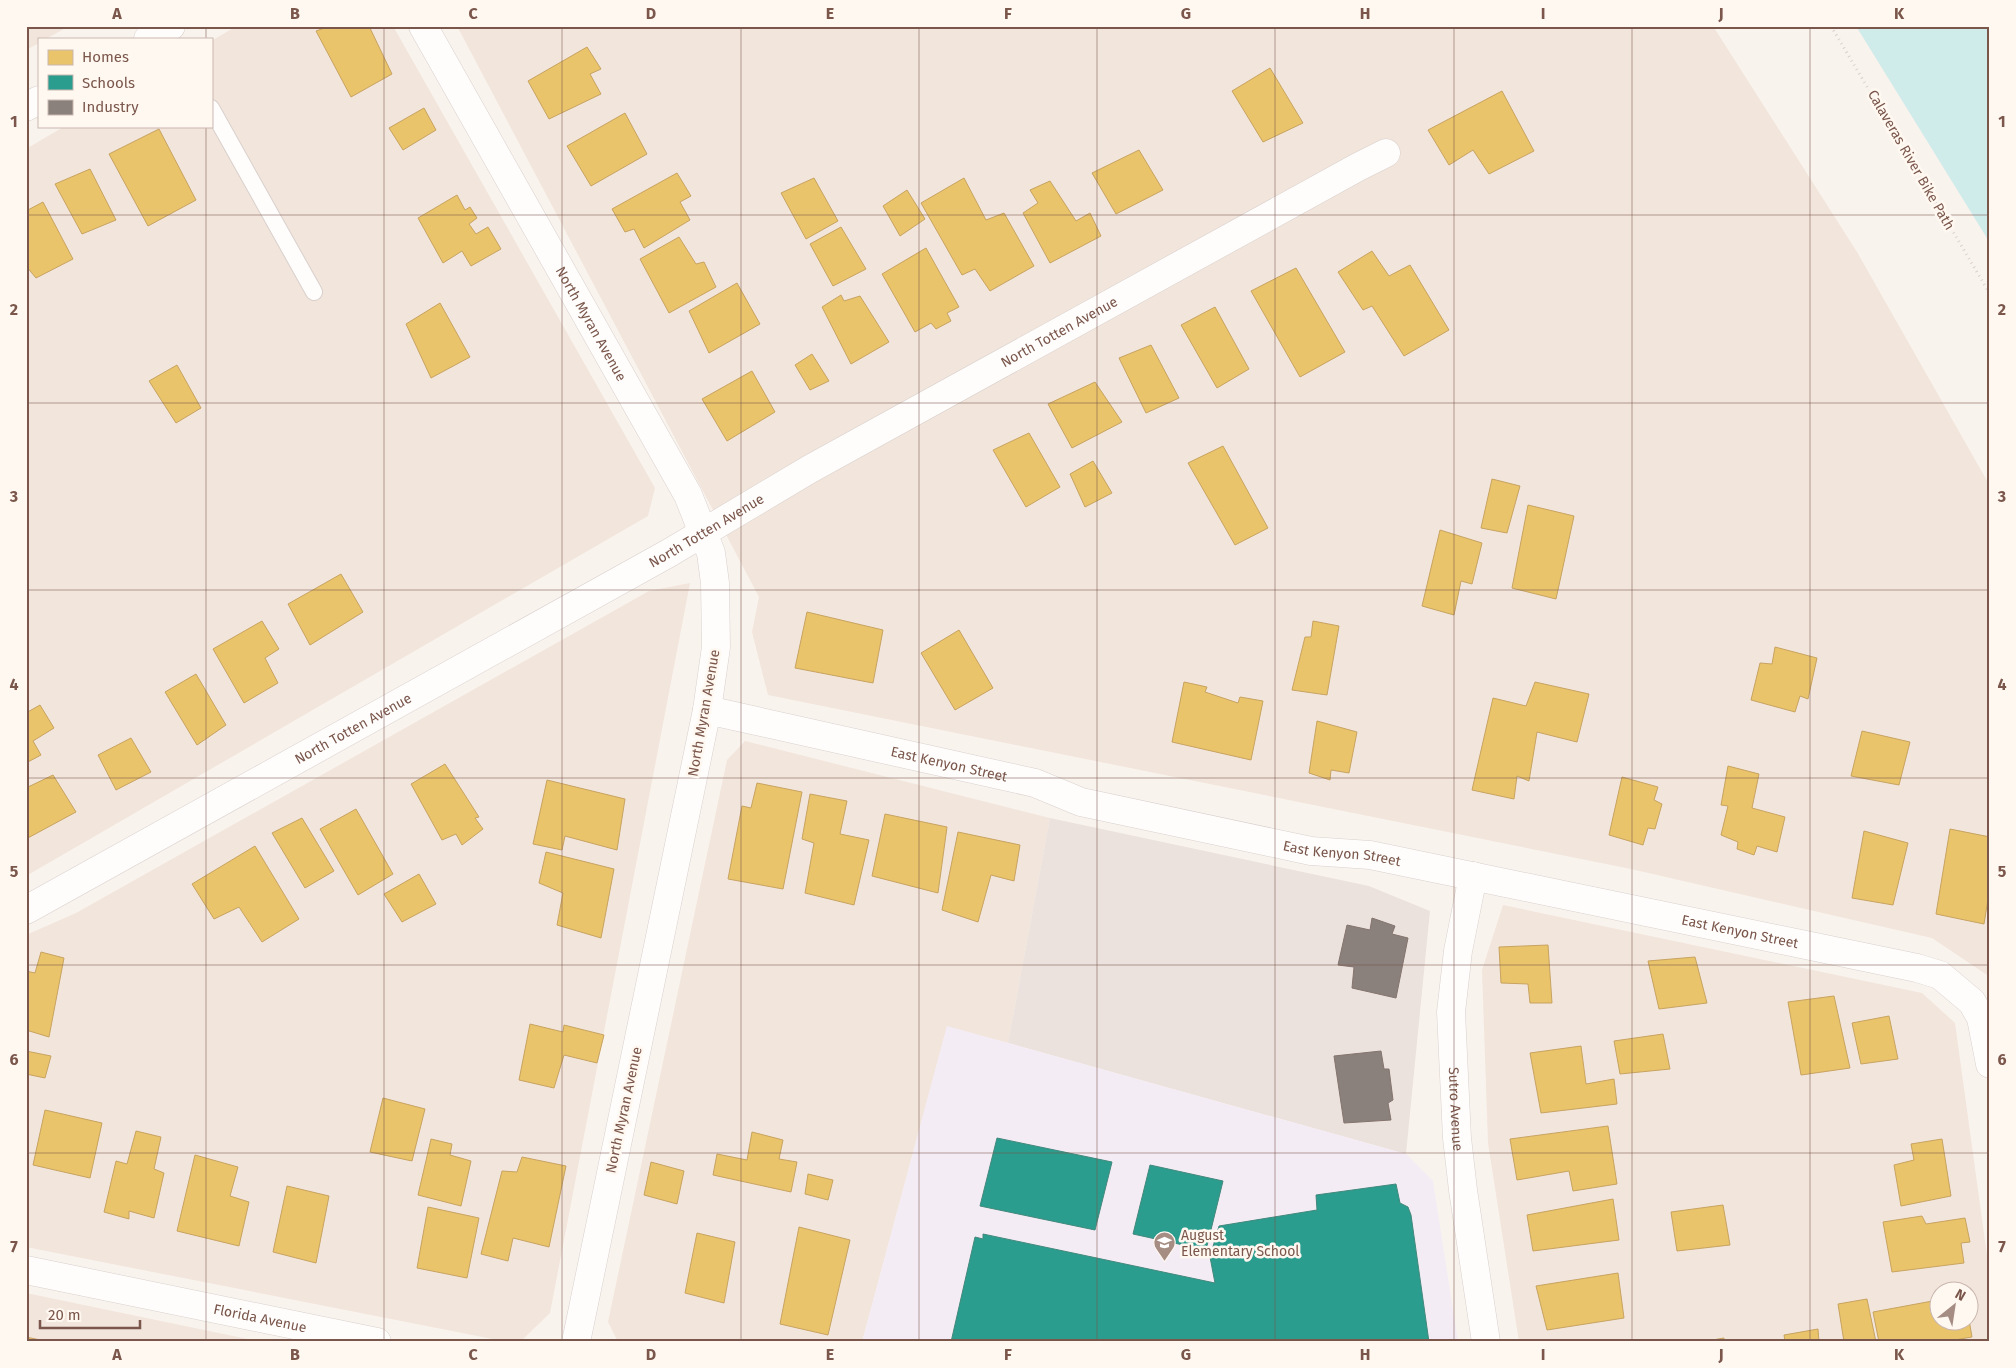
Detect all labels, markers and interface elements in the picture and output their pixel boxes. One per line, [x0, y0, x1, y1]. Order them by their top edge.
text: A [111, 4, 122, 23]
text: B [290, 4, 300, 23]
text: C [468, 4, 478, 23]
text: D [646, 4, 656, 23]
text: E [826, 4, 834, 23]
text: F [1004, 4, 1012, 23]
text: G [1181, 4, 1191, 23]
text: H [1360, 4, 1370, 23]
text: I [1541, 4, 1545, 23]
text: J [1717, 4, 1724, 23]
text: K [1894, 4, 1905, 23]
legend [38, 38, 212, 128]
text: Homes [82, 48, 129, 66]
text: Schools [82, 74, 135, 92]
street label: Calaveras River Bike Path [1864, 87, 1958, 233]
text: Industry [82, 98, 139, 116]
text: 1 [10, 112, 18, 131]
text: 1 [1998, 112, 2006, 131]
street label: North Myran Avenue [552, 263, 630, 384]
street label: North Totten Avenue [998, 293, 1120, 371]
text: 2 [10, 300, 18, 319]
text: 2 [1998, 300, 2006, 319]
text: 3 [9, 487, 18, 506]
text: 3 [1997, 487, 2006, 506]
street label: North Totten Avenue [646, 490, 767, 571]
street label: North Myran Avenue [684, 648, 724, 778]
text: 4 [9, 675, 19, 694]
text: 4 [1997, 675, 2007, 694]
street label: North Totten Avenue [292, 689, 414, 768]
street label: East Kenyon Street [889, 743, 1010, 785]
street label: East Kenyon Street [1281, 837, 1403, 870]
text: 5 [10, 862, 19, 881]
text: 5 [1998, 862, 2007, 881]
street label: East Kenyon Street [1680, 911, 1801, 952]
street label: North Myran Avenue [602, 1045, 646, 1175]
text: 6 [9, 1050, 19, 1069]
text: 6 [1997, 1050, 2007, 1069]
street label: Sutro Avenue [1445, 1067, 1467, 1152]
place label: August Elementary School [1181, 1227, 1299, 1260]
school or university icon: August Elementary School [1153, 1231, 1177, 1262]
text: 7 [10, 1237, 18, 1256]
text: 7 [1998, 1237, 2006, 1256]
north arrow [1928, 1280, 1978, 1330]
text: N [1952, 1285, 1969, 1305]
scale bar [40, 1298, 140, 1330]
street label: Florida Avenue [212, 1300, 308, 1336]
text: 20 m [48, 1306, 81, 1324]
text: A [111, 1345, 122, 1364]
text: B [290, 1345, 300, 1364]
text: C [468, 1345, 478, 1364]
text: D [646, 1345, 656, 1364]
text: E [826, 1345, 834, 1364]
text: F [1004, 1345, 1012, 1364]
text: G [1181, 1345, 1191, 1364]
text: H [1360, 1345, 1370, 1364]
text: I [1541, 1345, 1545, 1364]
text: J [1717, 1345, 1724, 1364]
text: K [1894, 1345, 1905, 1364]

